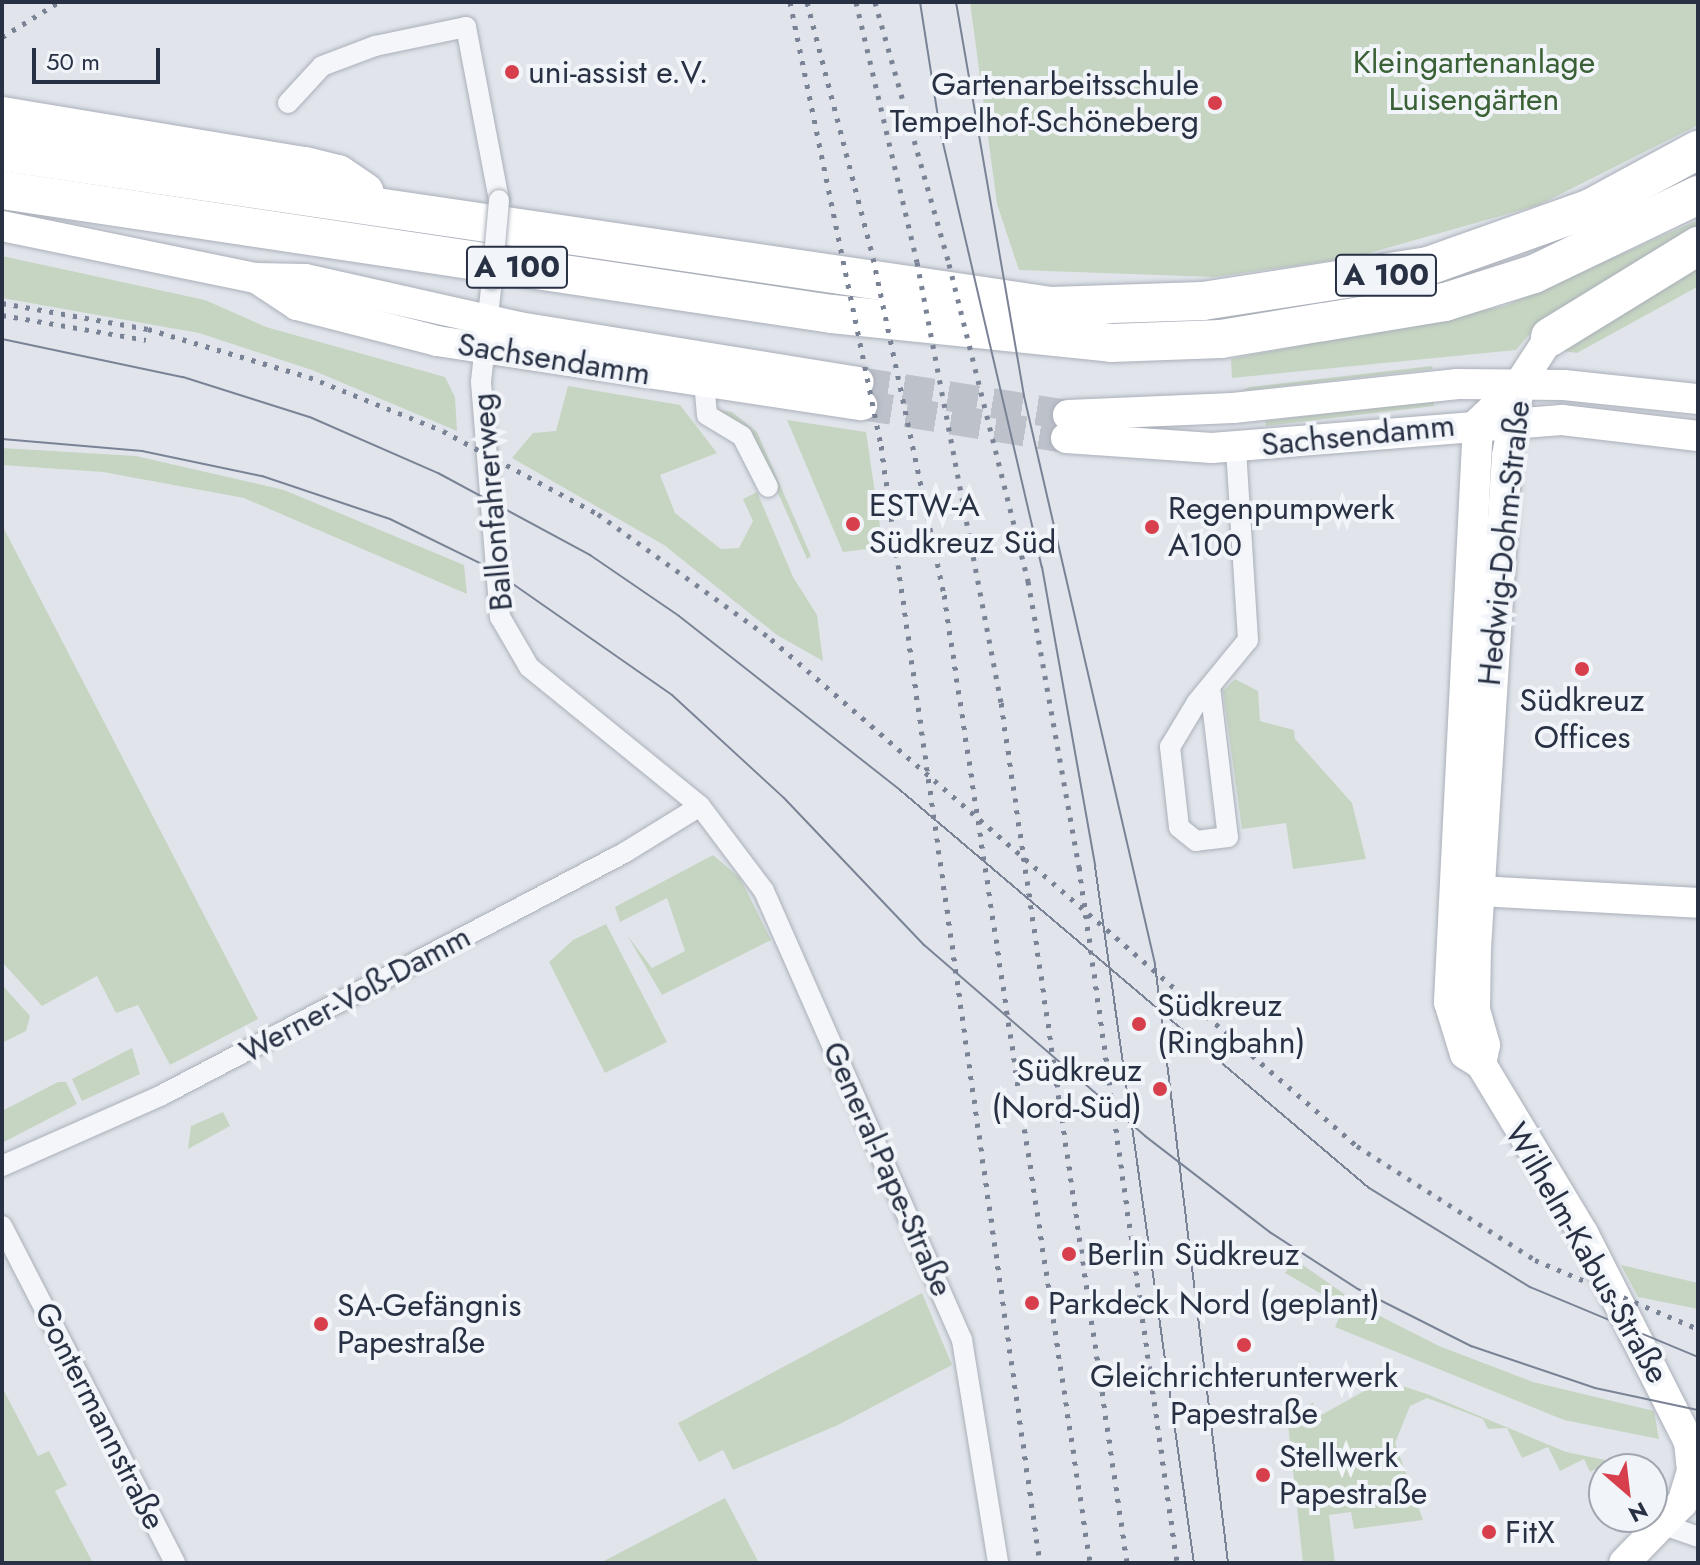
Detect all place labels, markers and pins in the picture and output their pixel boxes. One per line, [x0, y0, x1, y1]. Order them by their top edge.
place label: uni-assist e.V. [528, 53, 708, 91]
marker: uni-assist e.V. [503, 63, 521, 81]
place label: Gartenarbeitsschule Tempelhof-Schöneberg [890, 66, 1199, 141]
marker: Gartenarbeitsschule Tempelhof-Schöneberg [1206, 94, 1224, 112]
place label: ESTW-A Südkreuz Süd [869, 487, 1056, 562]
place label: Regenpumpwerk A100 [1168, 490, 1394, 565]
marker: ESTW-A Südkreuz Süd [844, 515, 862, 533]
marker: Regenpumpwerk A100 [1143, 518, 1161, 536]
marker: Südkreuz Offices [1573, 660, 1591, 678]
place label: Südkreuz Offices [1519, 682, 1645, 757]
place label: Südkreuz (Ringbahn) [1157, 987, 1305, 1062]
marker: Südkreuz (Ringbahn) [1128, 1013, 1150, 1035]
place label: Südkreuz (Nord-Süd) [991, 1052, 1142, 1127]
marker: Südkreuz (Nord-Süd) [1149, 1078, 1171, 1100]
place label: Berlin Südkreuz [1087, 1235, 1300, 1273]
marker: Berlin Südkreuz [1058, 1243, 1080, 1265]
place label: Parkdeck Nord (geplant) [1048, 1284, 1380, 1322]
place label: SA-Gefängnis Papestraße [337, 1287, 521, 1362]
marker: Parkdeck Nord (geplant) [1023, 1294, 1041, 1312]
marker: SA-Gefängnis Papestraße [312, 1315, 330, 1333]
marker: Gleichrichterunterwerk Papestraße [1235, 1336, 1253, 1354]
place label: Gleichrichterunterwerk Papestraße [1090, 1358, 1398, 1433]
place label: Stellwerk Papestraße [1279, 1438, 1427, 1513]
marker: Stellwerk Papestraße [1254, 1466, 1272, 1484]
place label: FitX [1505, 1513, 1555, 1551]
marker: FitX [1480, 1523, 1498, 1541]

